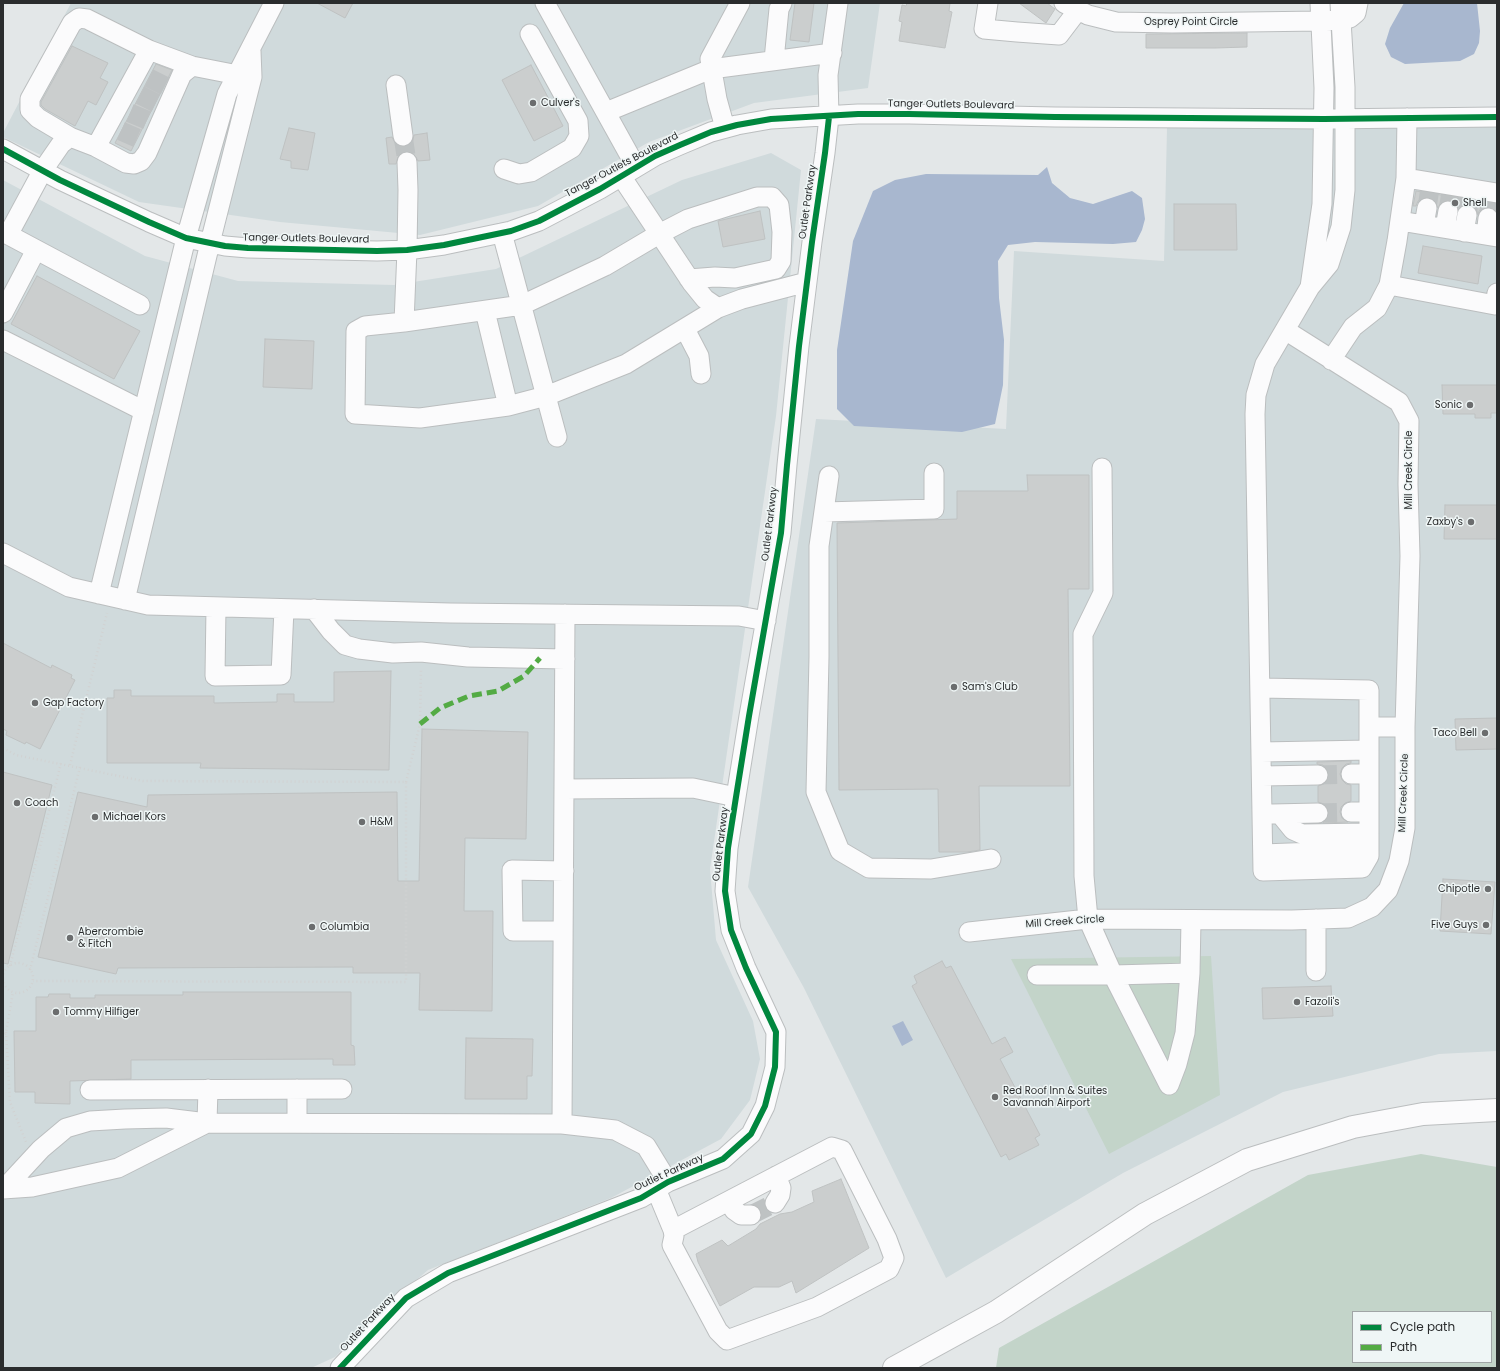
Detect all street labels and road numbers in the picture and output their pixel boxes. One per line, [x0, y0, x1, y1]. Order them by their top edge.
street label: Osprey Point Circle [1144, 16, 1238, 28]
street label: Tanger Outlets Boulevard [888, 98, 1014, 112]
street label: Tanger Outlets Boulevard [563, 130, 681, 200]
street label: Outlet Parkway [797, 164, 819, 240]
street label: Tanger Outlets Boulevard [243, 232, 369, 246]
street label: Mill Creek Circle [1403, 431, 1415, 509]
street label: Outlet Parkway [759, 486, 781, 562]
street label: Mill Creek Circle [1397, 753, 1411, 833]
street label: Outlet Parkway [710, 806, 732, 882]
street label: Mill Creek Circle [1025, 913, 1105, 931]
street label: Outlet Parkway [633, 1152, 705, 1194]
street label: Outlet Parkway [338, 1292, 398, 1354]

